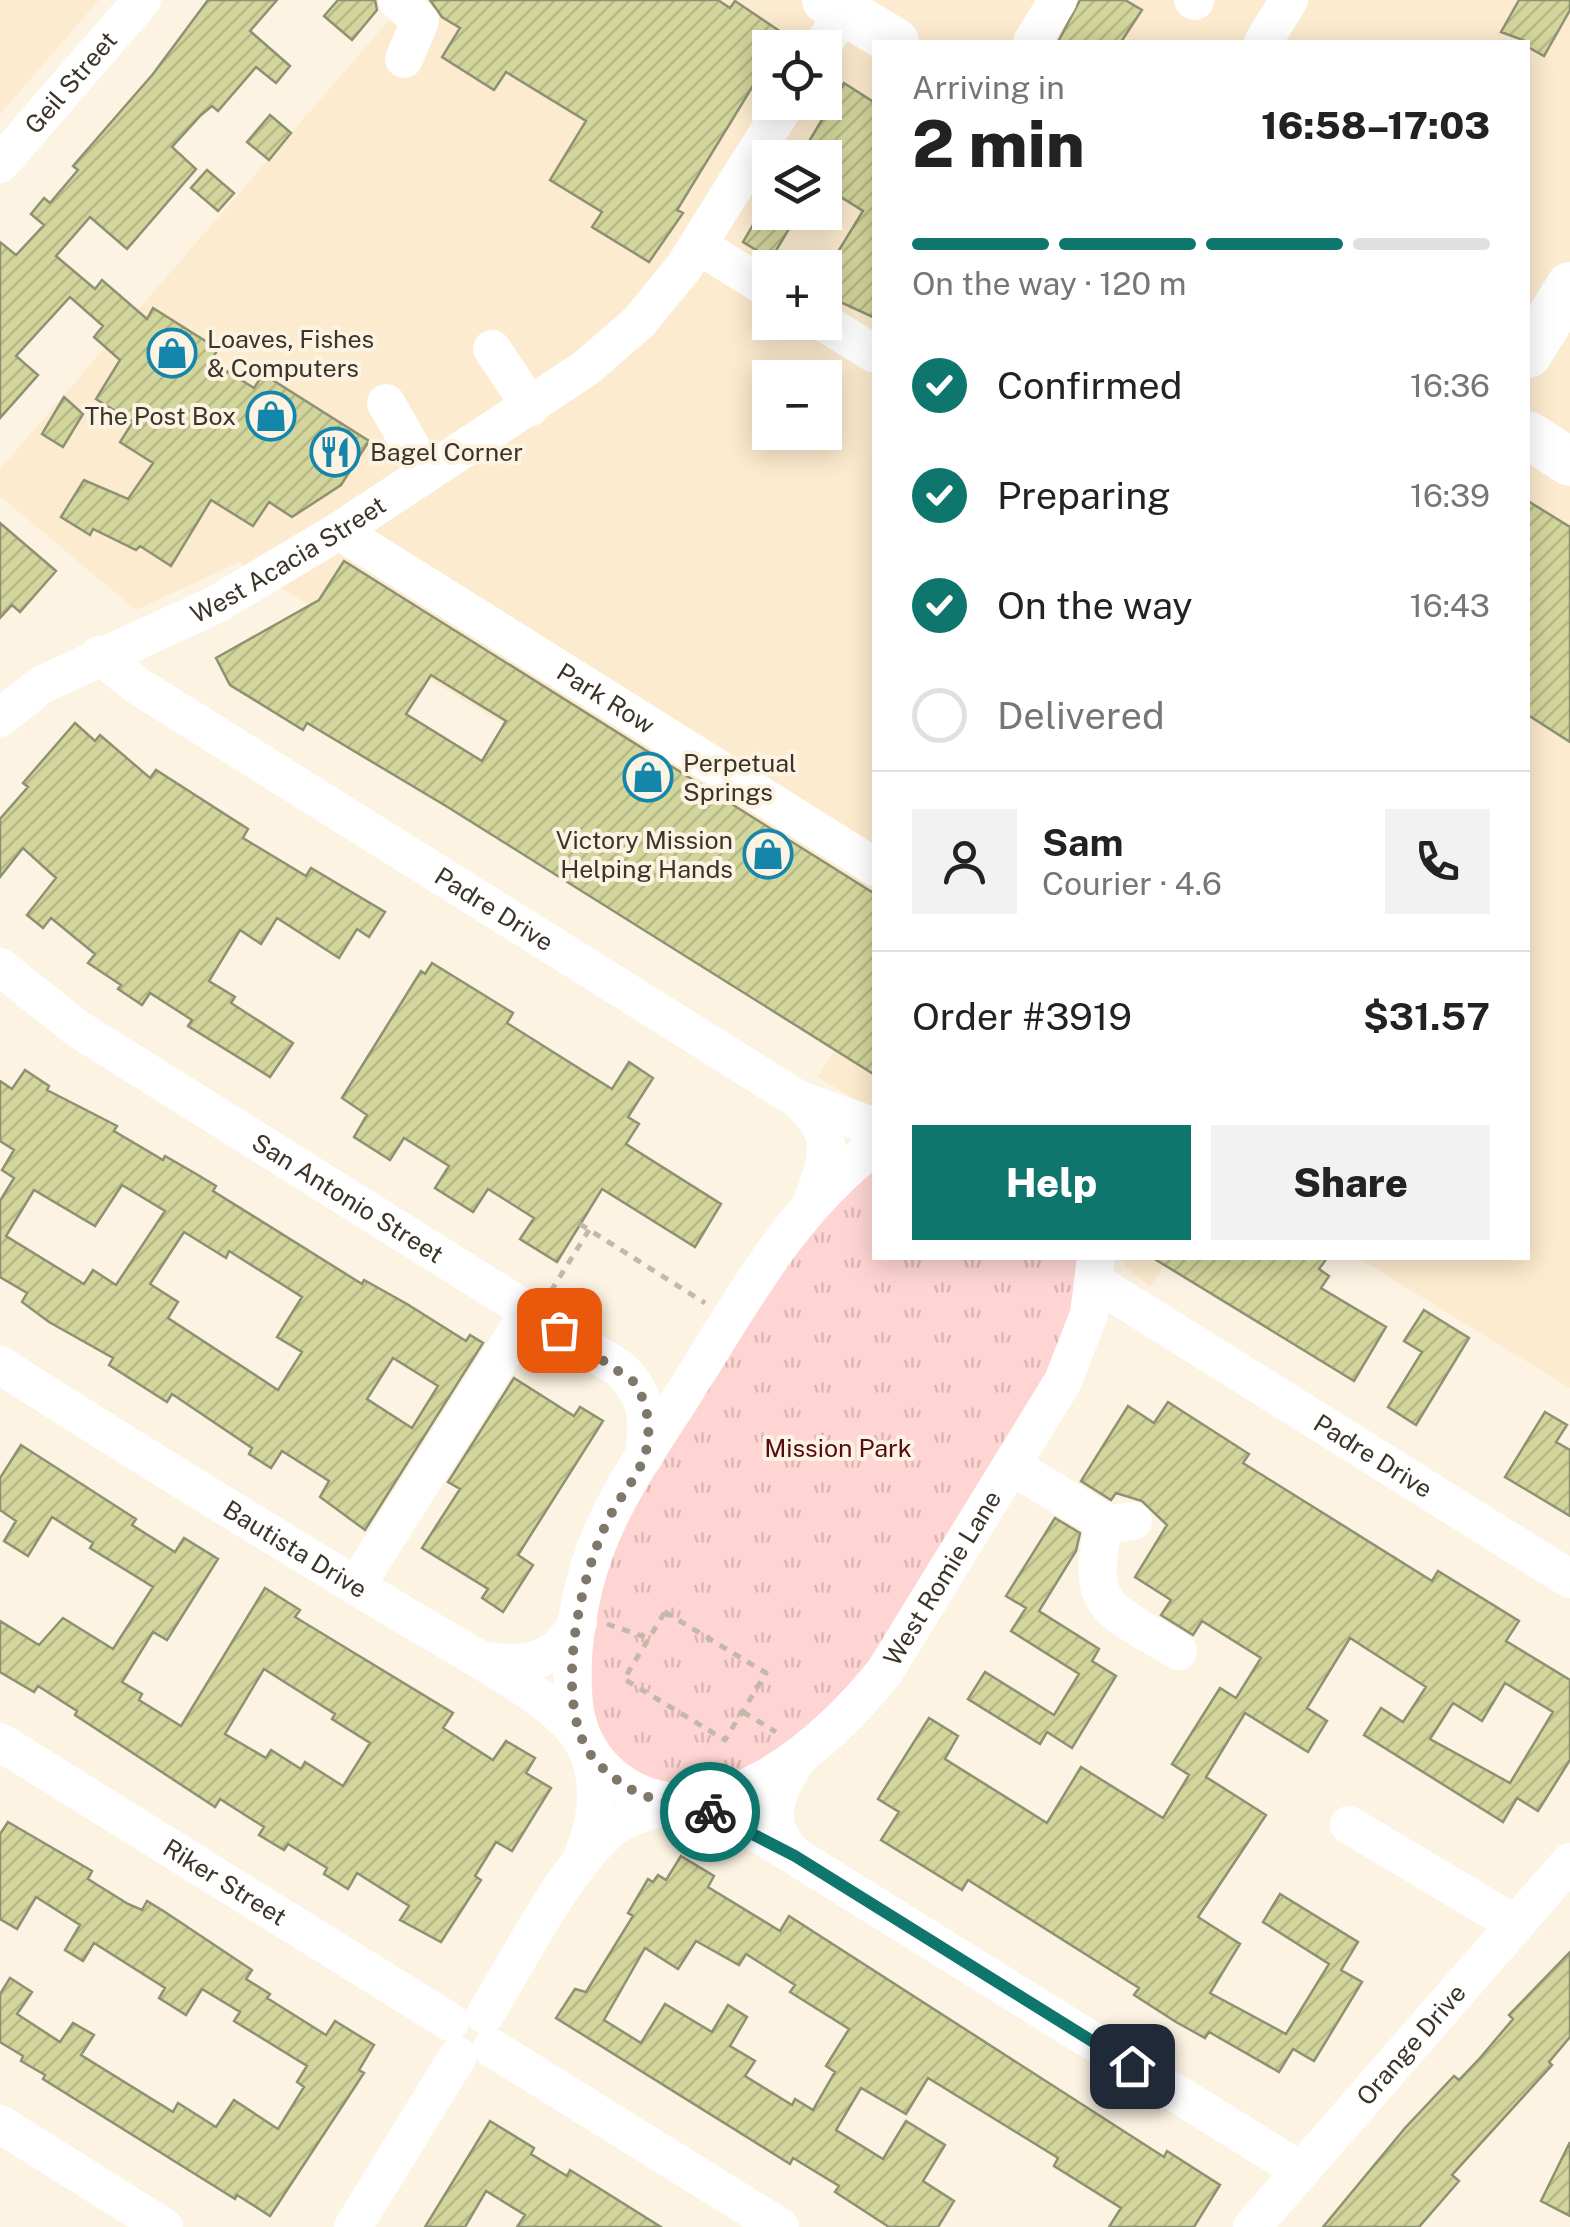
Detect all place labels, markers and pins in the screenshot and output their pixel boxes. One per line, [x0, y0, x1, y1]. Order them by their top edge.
place label: Loaves, Fishes & Computers [207, 324, 374, 383]
shop icon: Loaves, Fishes & Computers [146, 327, 198, 379]
shop icon: The Post Box [245, 390, 297, 442]
place label: The Post Box [85, 401, 236, 431]
restaurant icon: Bagel Corner [309, 426, 361, 478]
place label: Bagel Corner [370, 437, 523, 467]
place label: Perpetual Springs [683, 748, 797, 807]
shop icon: Perpetual Springs [622, 751, 674, 803]
place label: Victory Mission Helping Hands [556, 825, 733, 884]
shop icon: Victory Mission Helping Hands [742, 828, 794, 880]
pin [517, 1288, 602, 1373]
pin [1090, 2024, 1175, 2109]

